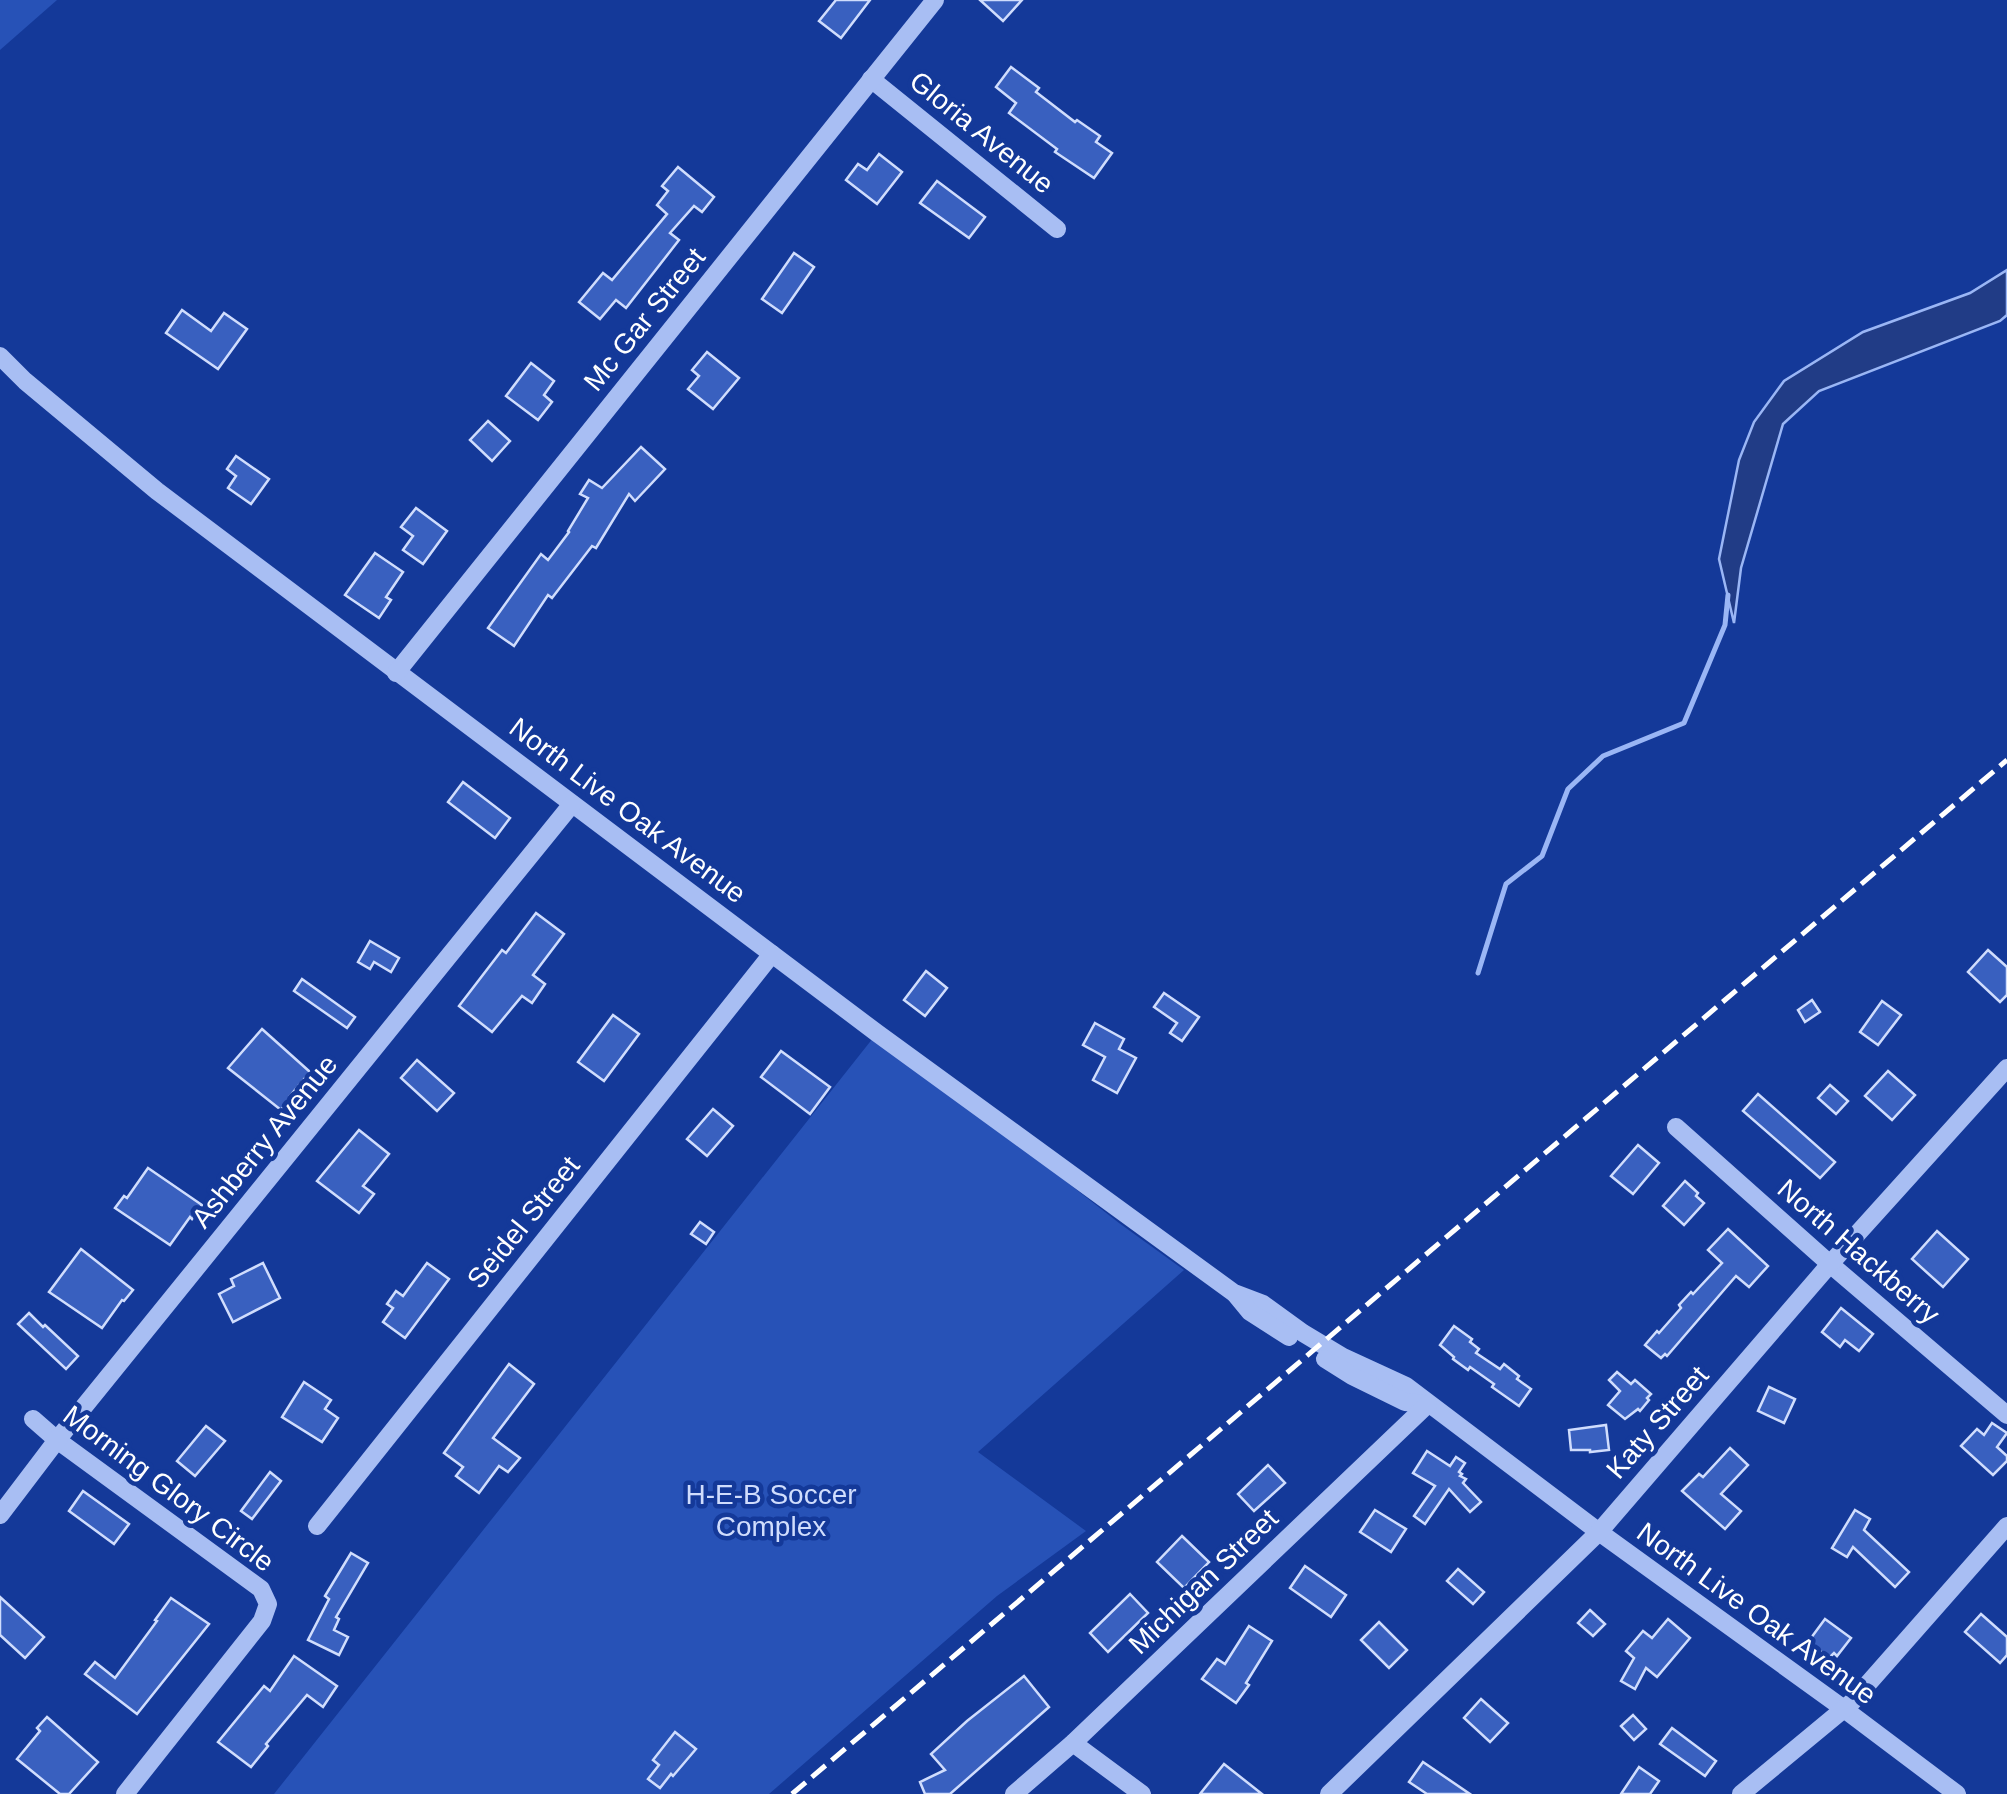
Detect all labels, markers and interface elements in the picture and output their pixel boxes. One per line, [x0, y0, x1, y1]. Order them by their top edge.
street label: Gloria Avenue [904, 65, 1060, 200]
street label: Mc Gar Street [578, 242, 711, 397]
street label: North Live Oak Avenue [504, 712, 752, 909]
street label: Ashberry Avenue [185, 1049, 343, 1234]
street label: Seidel Street [461, 1150, 586, 1294]
street label: North Hackberry [1772, 1173, 1946, 1330]
street label: Katy Street [1600, 1360, 1715, 1485]
street label: Morning Glory Circle [57, 1399, 280, 1578]
park label: H-E-B Soccer Complex [685, 1479, 857, 1542]
street label: Michigan Street [1123, 1502, 1284, 1660]
street label: North Live Oak Avenue [1631, 1516, 1882, 1710]

